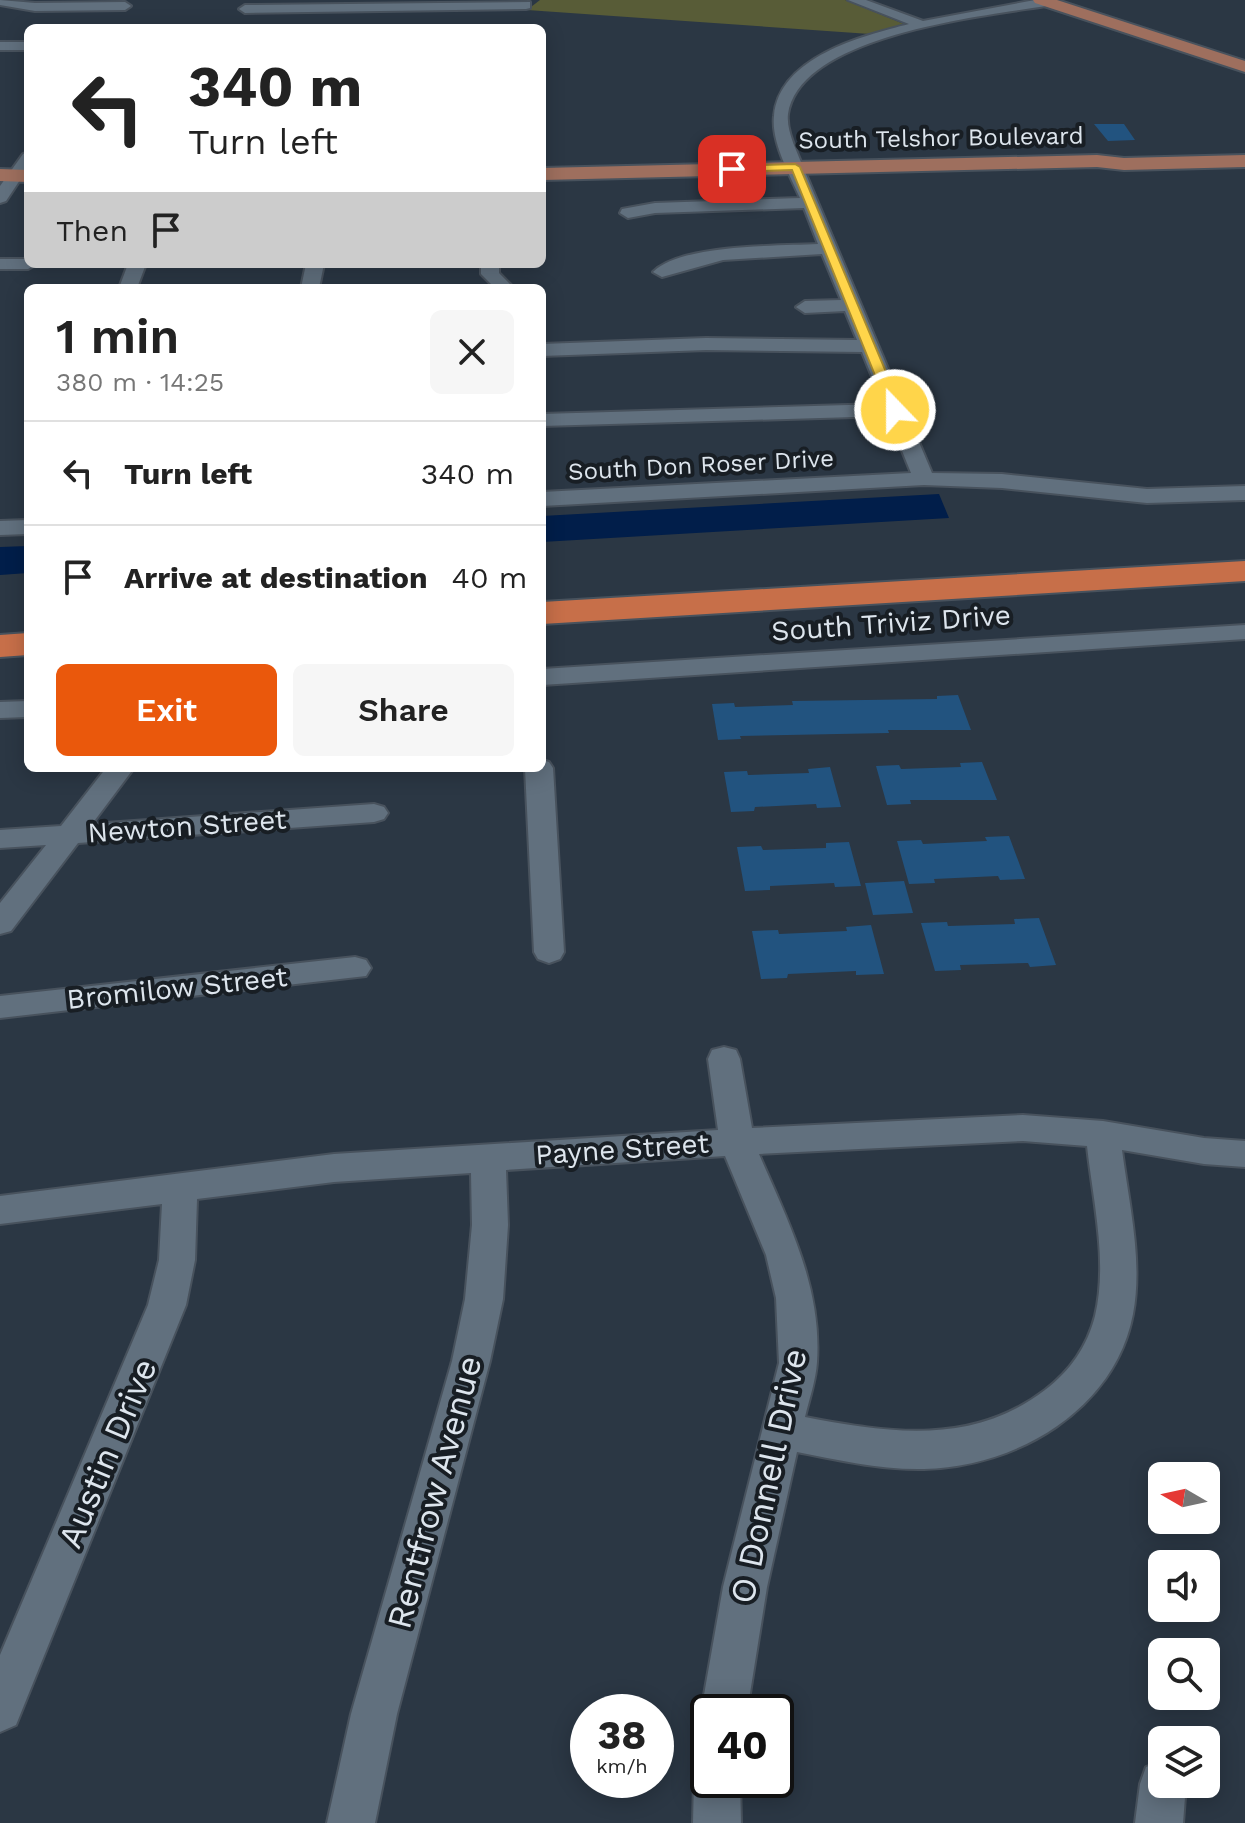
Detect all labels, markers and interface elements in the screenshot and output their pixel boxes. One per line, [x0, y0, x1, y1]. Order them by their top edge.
text: 340 m [188, 54, 362, 120]
icon: left [56, 56, 160, 160]
text: Turn left [188, 121, 338, 163]
street label: South Telshor Boulevard [798, 122, 1084, 154]
pin [698, 135, 766, 203]
icon: arrive [710, 147, 754, 191]
icon: arrive [144, 208, 188, 252]
text: Then [56, 213, 128, 248]
text: 1 min [56, 308, 179, 365]
button: close [430, 310, 514, 394]
text: 380 m · 14:25 [56, 367, 224, 397]
position arrow [853, 368, 937, 452]
street label: South Don Roser Drive [567, 444, 835, 486]
icon: left [56, 451, 100, 495]
text: Turn left [124, 456, 252, 491]
text: 340 m [421, 456, 514, 491]
icon: arrive [56, 555, 100, 599]
text: Arrive at destination [124, 560, 428, 595]
text: 40 m [452, 560, 527, 595]
street label: South Triviz Drive [770, 598, 1012, 648]
button: Exit [56, 664, 277, 756]
button: Share [293, 664, 514, 756]
street label: Newton Street [86, 803, 288, 849]
street label: Bromilow Street [65, 960, 289, 1016]
street label: Payne Street [534, 1126, 710, 1172]
street label: O Donnell Drive [721, 1345, 815, 1607]
street label: Rentfrow Avenue [378, 1351, 490, 1633]
street label: Austin Drive [49, 1352, 165, 1554]
north arrow [1148, 1462, 1220, 1534]
map controls [1148, 1462, 1220, 1798]
button: sound [1148, 1550, 1220, 1622]
button: search [1148, 1638, 1220, 1710]
speed limit sign: 40 [690, 1694, 794, 1798]
text: 38 [598, 1712, 646, 1759]
button: layers [1148, 1726, 1220, 1798]
text: km/h [596, 1754, 648, 1778]

